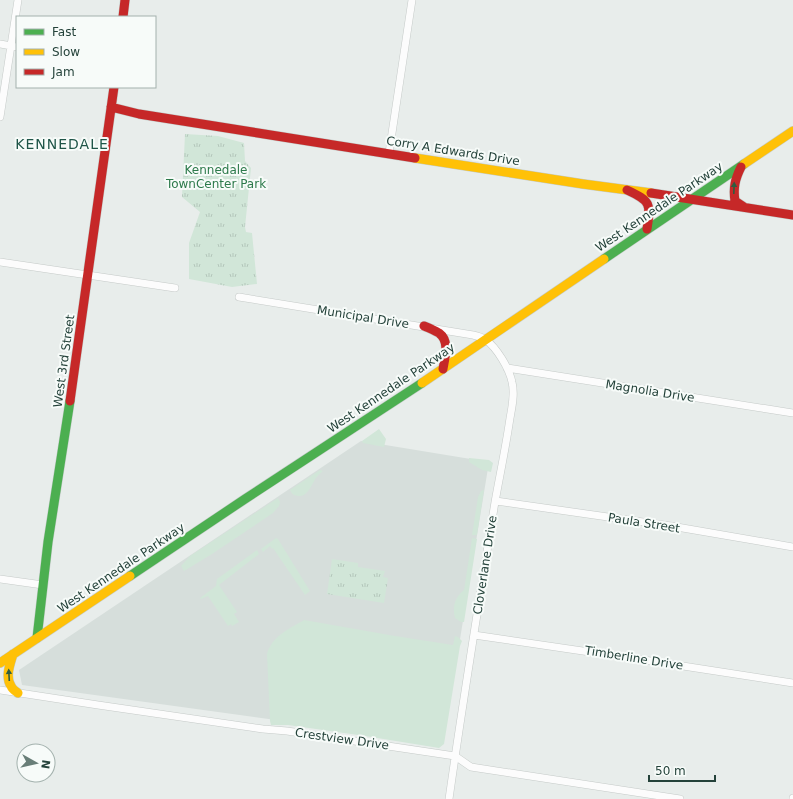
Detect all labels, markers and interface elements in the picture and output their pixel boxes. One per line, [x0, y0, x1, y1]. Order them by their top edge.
legend [16, 16, 156, 88]
text: Fast [52, 25, 76, 39]
text: Slow [52, 45, 80, 59]
text: Jam [51, 65, 75, 79]
street label: Corry A Edwards Drive [385, 134, 521, 168]
district label: KENNEDALE [15, 136, 109, 152]
street label: West Kennedale Parkway [593, 159, 725, 255]
park label: Kennedale TownCenter Park [165, 163, 266, 191]
one-way arrow [731, 181, 737, 194]
street label: Municipal Drive [316, 303, 410, 331]
street label: West 3rd Street [51, 313, 77, 408]
street label: West Kennedale Parkway [325, 340, 457, 436]
street label: Magnolia Drive [604, 377, 696, 405]
street label: Paula Street [607, 510, 681, 536]
street label: Cloverlane Drive [470, 515, 500, 615]
street label: West Kennedale Parkway [55, 520, 187, 616]
street label: Timberline Drive [583, 643, 684, 673]
one-way arrow [6, 668, 12, 681]
street label: Crestview Drive [294, 725, 390, 753]
north arrow [16, 743, 56, 783]
scale bar [649, 757, 715, 783]
text: N [38, 759, 52, 770]
text: 50 m [655, 764, 686, 778]

